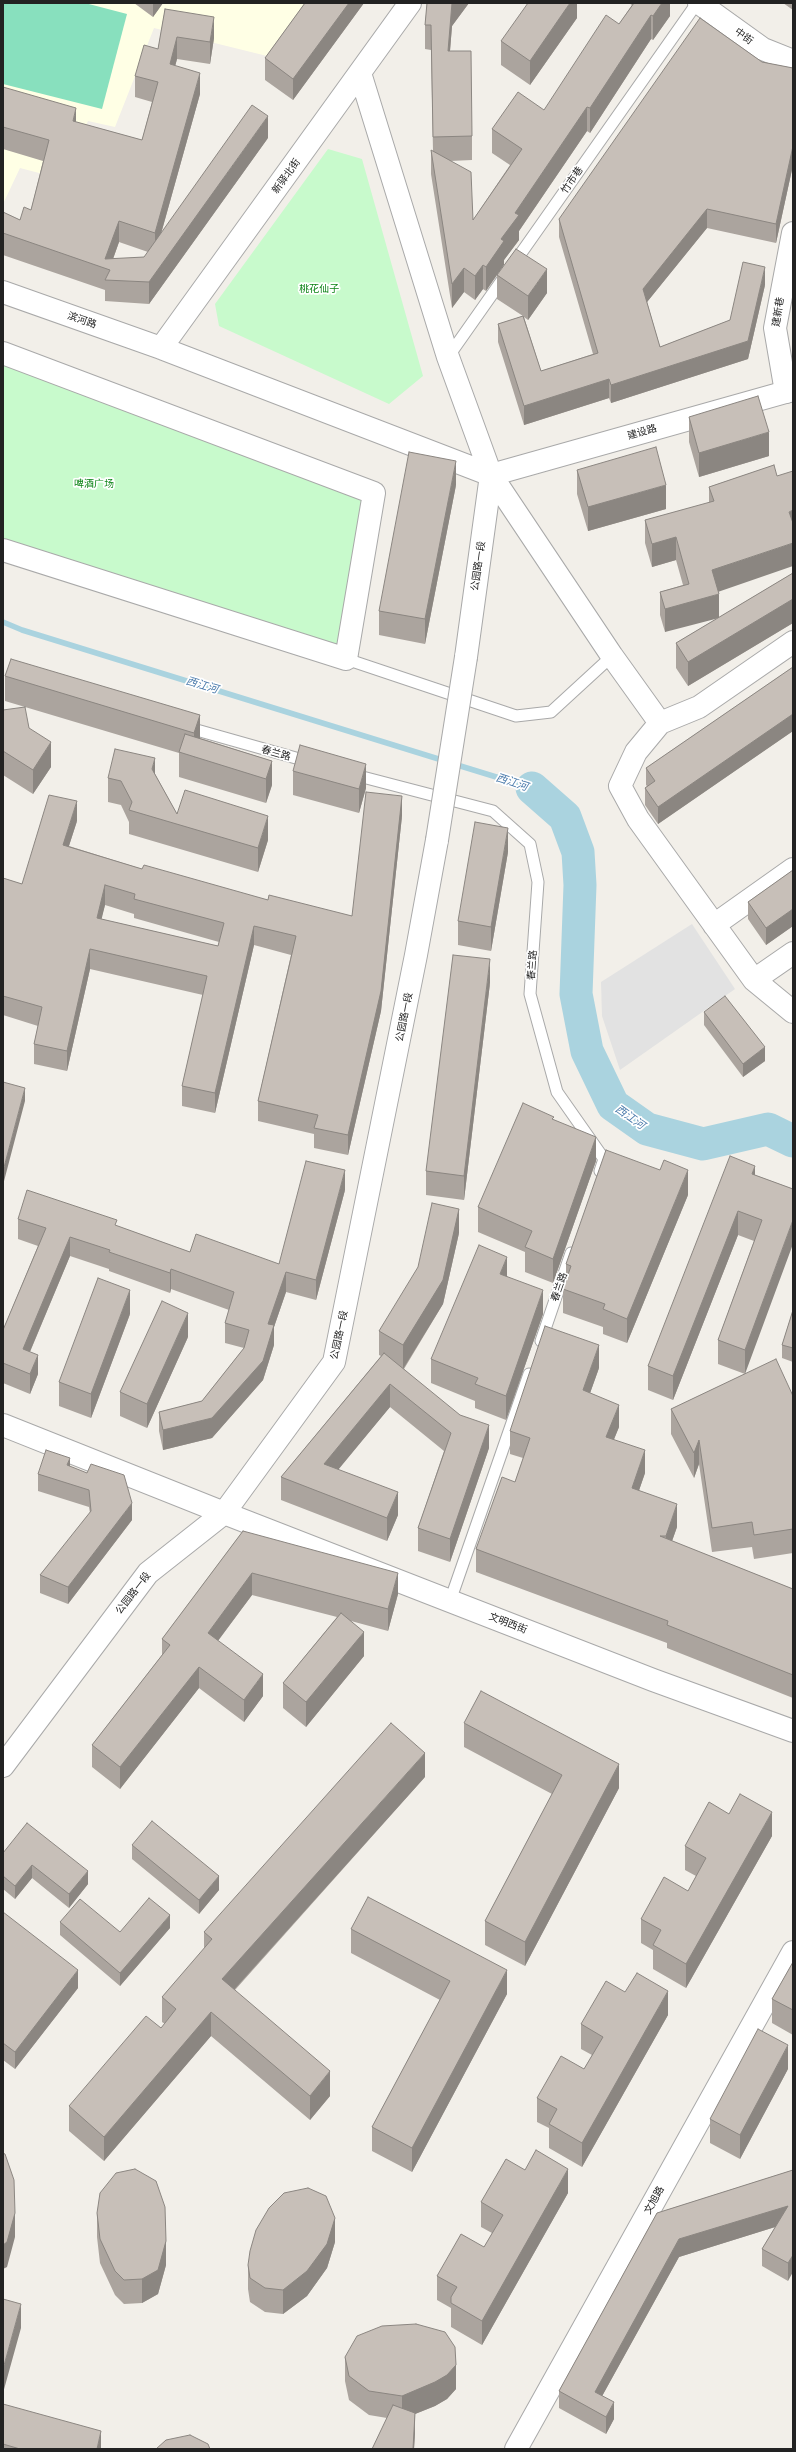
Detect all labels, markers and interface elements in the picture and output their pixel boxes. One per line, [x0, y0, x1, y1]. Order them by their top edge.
street label: 中街 [732, 25, 756, 47]
street label: 新驿北街 [269, 156, 303, 196]
street label: 竹市巷 [558, 164, 586, 196]
park label: 桃花仙子 [299, 283, 339, 295]
street label: 建新巷 [770, 296, 786, 328]
street label: 滨河路 [66, 309, 98, 331]
street label: 建设路 [626, 422, 658, 442]
park label: 啤酒广场 [74, 478, 114, 490]
street label: 公园路一段 [469, 540, 487, 592]
water label: 西江河 [184, 674, 220, 696]
street label: 春兰路 [260, 743, 292, 763]
water label: 西江河 [494, 771, 530, 793]
street label: 春兰路 [525, 950, 539, 980]
street label: 公园路一段 [393, 991, 415, 1043]
water label: 西江河 [613, 1102, 647, 1132]
street label: 春兰路 [548, 1271, 570, 1303]
street label: 公园路一段 [328, 1309, 350, 1361]
street label: 公园路一段 [113, 1570, 153, 1616]
street label: 文明西街 [487, 1610, 529, 1636]
street label: 文旭路 [641, 2184, 667, 2216]

